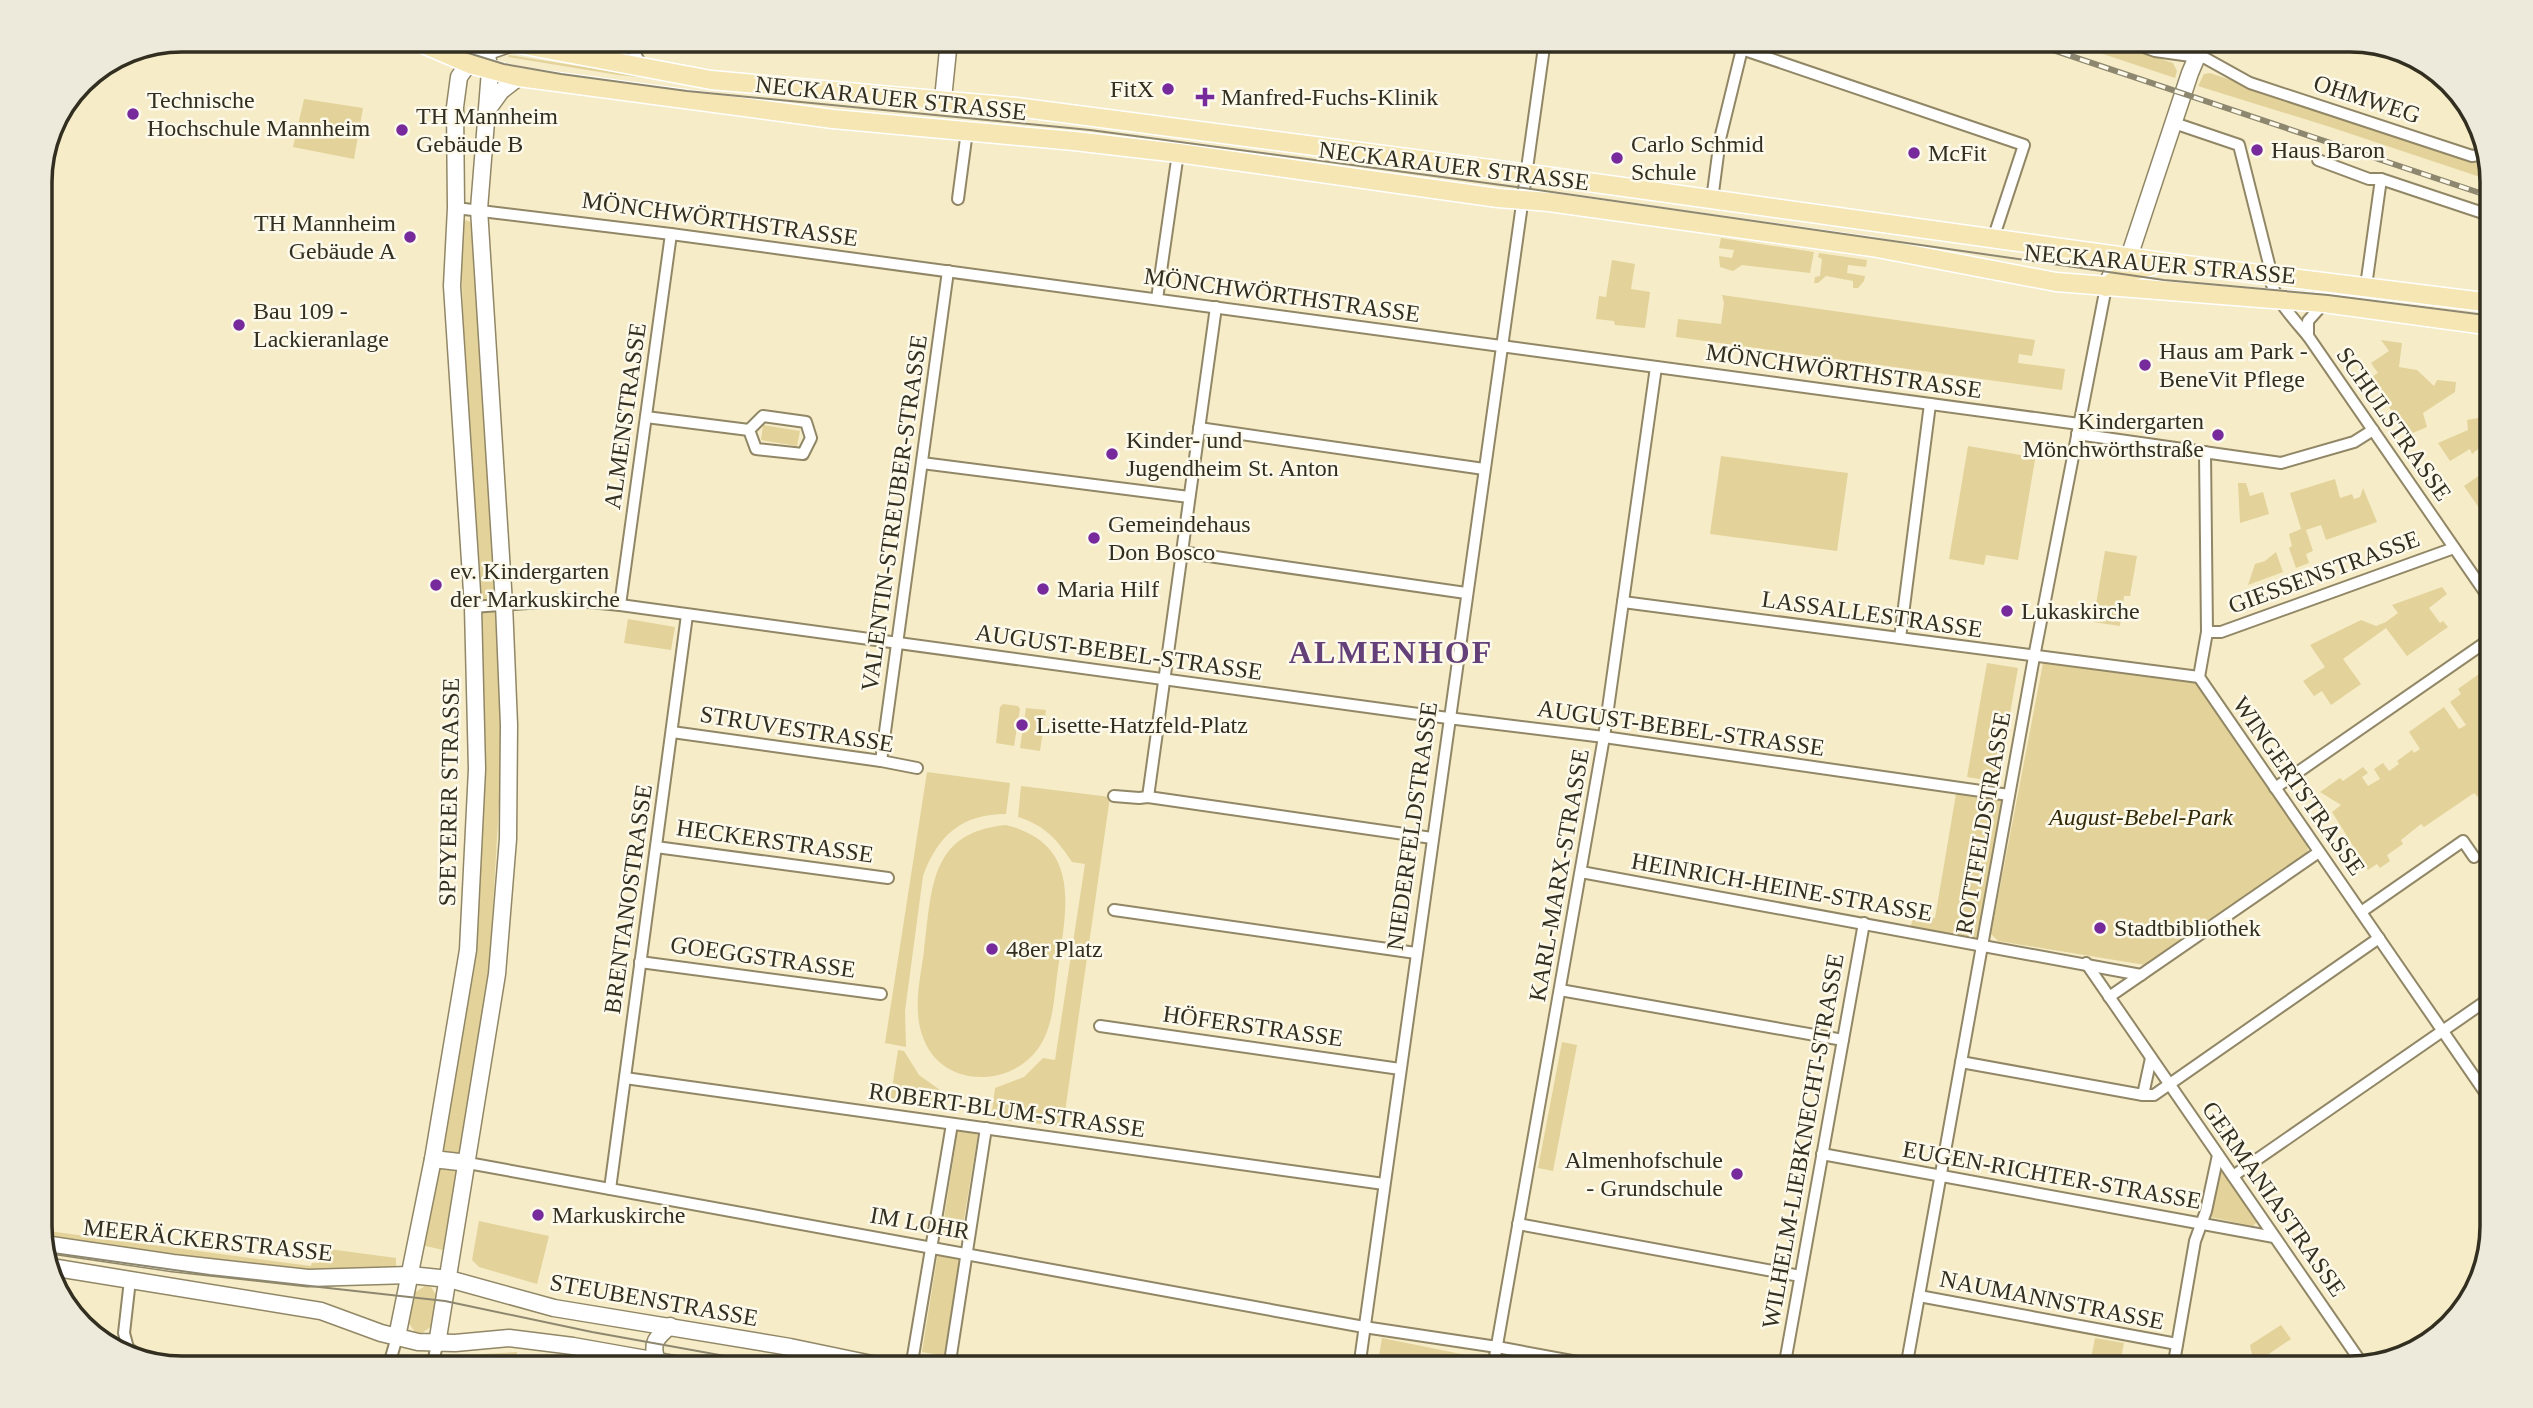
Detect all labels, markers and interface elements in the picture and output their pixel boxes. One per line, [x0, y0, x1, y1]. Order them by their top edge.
street label: OHMWEG [2310, 70, 2424, 128]
street label: NECKARAUER STRASSE [754, 71, 1028, 125]
place label: FitX [1110, 76, 1154, 102]
marker: FitX [1160, 81, 1176, 97]
place label: Manfred-Fuchs-Klinik [1221, 84, 1438, 110]
place label: Technische Hochschule Mannheim [147, 87, 371, 141]
marker: Manfred-Fuchs-Klinik [1195, 87, 1215, 107]
place label: TH Mannheim Gebäude B [416, 103, 558, 157]
marker: Technische Hochschule Mannheim [125, 106, 141, 122]
marker: TH Mannheim Gebäude B [394, 122, 410, 138]
place label: Carlo Schmid Schule [1631, 131, 1764, 185]
street label: NECKARAUER STRASSE [1317, 136, 1591, 196]
place label: Haus Baron [2271, 137, 2385, 163]
place label: McFit [1928, 140, 1987, 166]
marker: Haus Baron [2249, 142, 2265, 158]
marker: McFit [1906, 145, 1922, 161]
marker: Carlo Schmid Schule [1609, 150, 1625, 166]
street label: MÖNCHWÖRTHSTRASSE [580, 187, 860, 251]
place label: TH Mannheim Gebäude A [254, 210, 397, 264]
marker: TH Mannheim Gebäude A [402, 229, 418, 245]
street label: NECKARAUER STRASSE [2023, 239, 2297, 289]
street label: MÖNCHWÖRTHSTRASSE [1142, 263, 1422, 327]
place label: Bau 109 - Lackieranlage [253, 298, 389, 352]
marker: Bau 109 - Lackieranlage [231, 317, 247, 333]
street label: ALMENSTRASSE [599, 321, 651, 511]
street label: VALENTIN-STREUBER-STRASSE [856, 333, 932, 693]
place label: Haus am Park - BeneVit Pflege [2159, 338, 2308, 392]
street label: MÖNCHWÖRTHSTRASSE [1704, 339, 1984, 403]
street label: SCHULSTRASSE [2331, 342, 2457, 506]
marker: Haus am Park - BeneVit Pflege [2137, 357, 2153, 373]
place label: Kindergarten Mönchwörthstraße [2023, 408, 2204, 462]
place label: Kinder- und Jugendheim St. Anton [1126, 427, 1339, 481]
marker: Kindergarten Mönchwörthstraße [2210, 427, 2226, 443]
marker: Kinder- und Jugendheim St. Anton [1104, 446, 1120, 462]
place label: Gemeindehaus Don Bosco [1108, 511, 1251, 565]
street label: GIESSENSTRASSE [2225, 525, 2423, 619]
marker: Gemeindehaus Don Bosco [1086, 530, 1102, 546]
place label: ev. Kindergarten der Markuskirche [450, 558, 620, 612]
place label: Maria Hilf [1057, 576, 1159, 602]
marker: ev. Kindergarten der Markuskirche [428, 577, 444, 593]
marker: Maria Hilf [1035, 581, 1051, 597]
street label: LASSALLESTRASSE [1760, 586, 1984, 642]
place label: Lukaskirche [2021, 598, 2140, 624]
marker: Lukaskirche [1999, 603, 2015, 619]
street label: AUGUST-BEBEL-STRASSE [974, 619, 1264, 685]
district label: ALMENHOF [1289, 634, 1493, 670]
street label: SPEYERER STRASSE [434, 677, 464, 907]
street label: WINGERTSTRASSE [2228, 692, 2370, 880]
street label: AUGUST-BEBEL-STRASSE [1536, 695, 1826, 761]
street label: NIEDERFELDSTRASSE [1382, 700, 1442, 952]
street label: STRUVESTRASSE [698, 701, 896, 757]
street label: ROTTFELDSTRASSE [1951, 710, 2015, 936]
place label: Lisette-Hatzfeld-Platz [1036, 712, 1248, 738]
marker: Lisette-Hatzfeld-Platz [1014, 717, 1030, 733]
street label: KARL-MARX-STRASSE [1524, 747, 1594, 1003]
street label: BRENTANOSTRASSE [599, 783, 657, 1015]
park label: August-Bebel-Park [2047, 804, 2233, 830]
street label: HECKERSTRASSE [675, 814, 875, 868]
street label: HEINRICH-HEINE-STRASSE [1629, 848, 1935, 926]
place label: Stadtbibliothek [2114, 915, 2261, 941]
marker: Stadtbibliothek [2092, 920, 2108, 936]
street label: GOEGGSTRASSE [669, 931, 857, 983]
place label: 48er Platz [1006, 936, 1103, 962]
marker: 48er Platz [984, 941, 1000, 957]
street label: WILHELM-LIEBKNECHT-STRASSE [1757, 951, 1849, 1331]
street label: HÖFERSTRASSE [1161, 1001, 1345, 1051]
street label: ROBERT-BLUM-STRASSE [867, 1078, 1147, 1142]
street label: GERMANIASTRASSE [2197, 1097, 2351, 1301]
street label: EUGEN-RICHTER-STRASSE [1901, 1136, 2203, 1214]
place label: Almenhofschule - Grundschule [1564, 1147, 1723, 1201]
marker: Almenhofschule - Grundschule [1729, 1166, 1745, 1182]
street label: IM LOHR [868, 1201, 972, 1245]
place label: Markuskirche [552, 1202, 685, 1228]
marker: Markuskirche [530, 1207, 546, 1223]
street label: MEERÄCKERSTRASSE [82, 1214, 334, 1266]
street label: NAUMANNSTRASSE [1938, 1265, 2166, 1335]
street label: STEUBENSTRASSE [548, 1269, 760, 1331]

